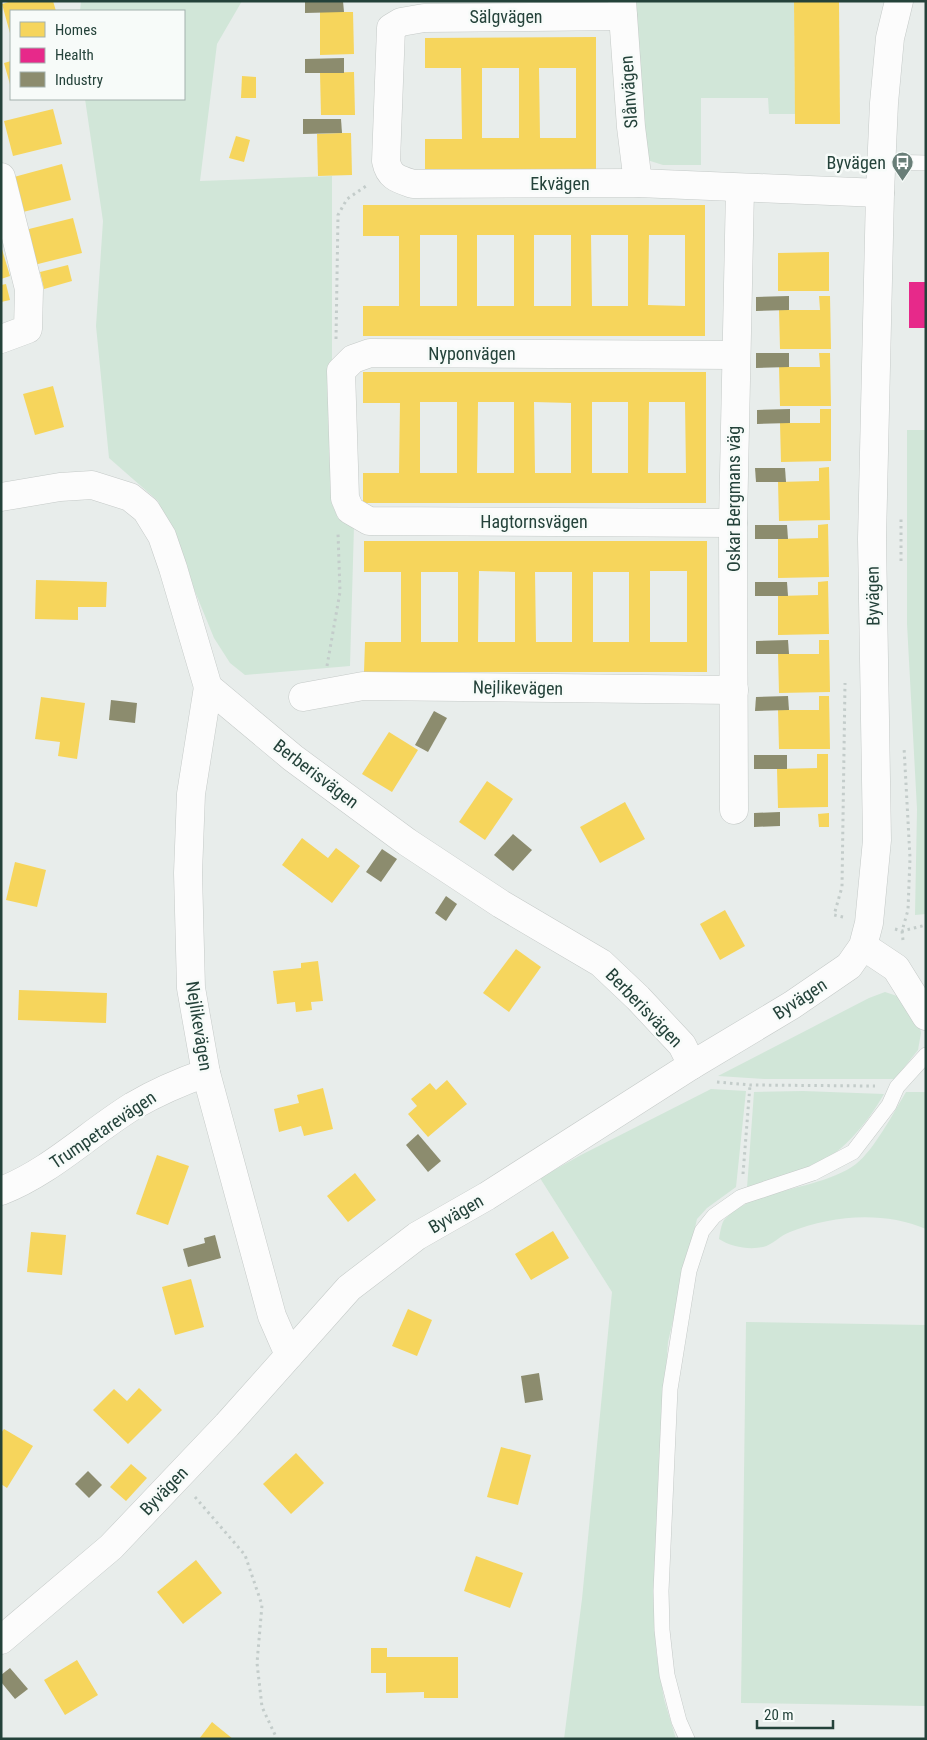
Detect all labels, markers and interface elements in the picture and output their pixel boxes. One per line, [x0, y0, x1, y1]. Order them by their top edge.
street label: Sälgvägen [469, 6, 543, 27]
legend [10, 10, 185, 100]
text: Homes [55, 21, 97, 39]
text: Health [55, 46, 94, 64]
street label: Slånvägen [615, 55, 642, 129]
text: Industry [55, 71, 103, 89]
bus stop icon: Byvägen [890, 151, 914, 182]
place label: Byvägen [826, 152, 886, 173]
street label: Ekvägen [530, 173, 590, 194]
street label: Nyponvägen [428, 343, 516, 364]
street label: Oskar Bergmans väg [723, 426, 744, 572]
street label: Hagtornsvägen [480, 511, 588, 532]
street label: Byvägen [861, 566, 884, 626]
street label: Nejlikevägen [473, 676, 563, 699]
street label: Berberisvägen [270, 735, 363, 812]
street label: Berberisvägen [602, 964, 687, 1051]
street label: Byvägen [769, 974, 830, 1024]
street label: Nejlikevägen [182, 980, 217, 1072]
street label: Trumpetarevägen [46, 1086, 160, 1173]
street label: Byvägen [425, 1190, 487, 1238]
street label: Byvägen [135, 1462, 192, 1519]
scale bar [757, 1698, 833, 1730]
text: 20 m [764, 1706, 794, 1724]

